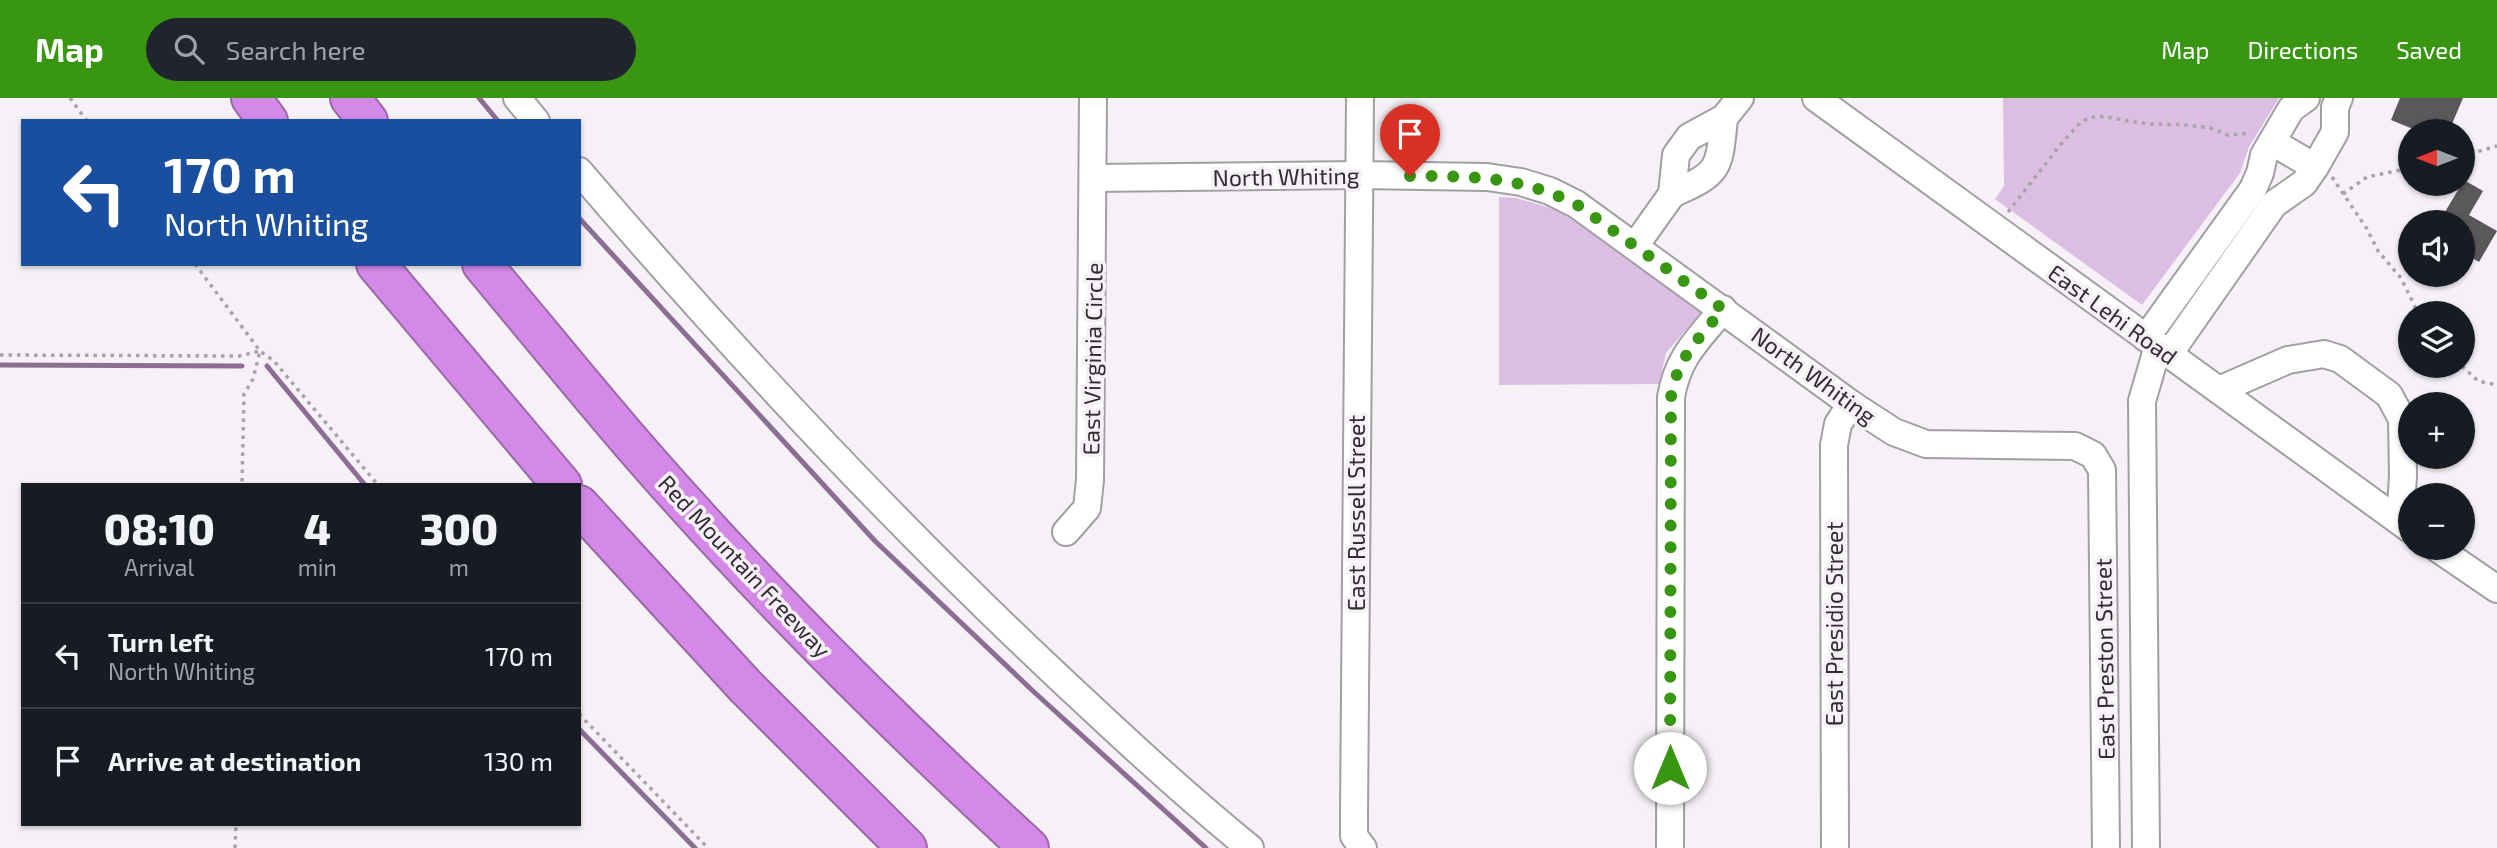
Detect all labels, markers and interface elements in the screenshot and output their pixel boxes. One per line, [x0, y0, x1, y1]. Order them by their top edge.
search box [146, 18, 636, 81]
text: Map [35, 29, 104, 69]
icon: search [170, 30, 208, 68]
text: Search here [226, 34, 365, 65]
text: Map [2161, 35, 2209, 64]
text: Directions [2247, 35, 2358, 64]
text: Saved [2396, 35, 2462, 64]
pin [1380, 104, 1440, 176]
icon: arrive [1391, 115, 1429, 153]
north arrow [2398, 119, 2474, 196]
map controls [2398, 119, 2475, 560]
text: 170 m [164, 144, 296, 203]
icon: left [49, 147, 140, 238]
street label: North Whiting [1212, 161, 1360, 191]
text: North Whiting [164, 204, 369, 242]
button: sound [2398, 210, 2475, 287]
street label: East Lehi Road [2043, 258, 2183, 370]
street label: East Virginia Circle [1076, 262, 1108, 456]
button: layers [2398, 301, 2475, 378]
street label: North Whiting [1746, 320, 1882, 430]
button: + [2398, 392, 2475, 469]
street label: East Russell Street [1342, 415, 1370, 611]
street label: Red Mountain Freeway [653, 469, 837, 663]
button: − [2398, 483, 2475, 560]
text: 08:10 [104, 503, 215, 553]
text: 4 [304, 503, 331, 553]
text: 300 [420, 503, 498, 553]
street label: East Presidio Street [1820, 522, 1848, 726]
text: Arrival [124, 553, 194, 581]
text: min [298, 553, 337, 581]
text: m [449, 553, 469, 581]
street label: East Preston Street [2088, 558, 2120, 760]
text: Turn left [108, 626, 214, 657]
icon: left [49, 637, 87, 675]
text: 170 m [485, 640, 553, 671]
text: North Whiting [108, 657, 255, 685]
position arrow [1633, 731, 1707, 805]
icon: arrive [49, 742, 87, 780]
text: Arrive at destination [108, 745, 361, 776]
text: 130 m [484, 745, 553, 776]

